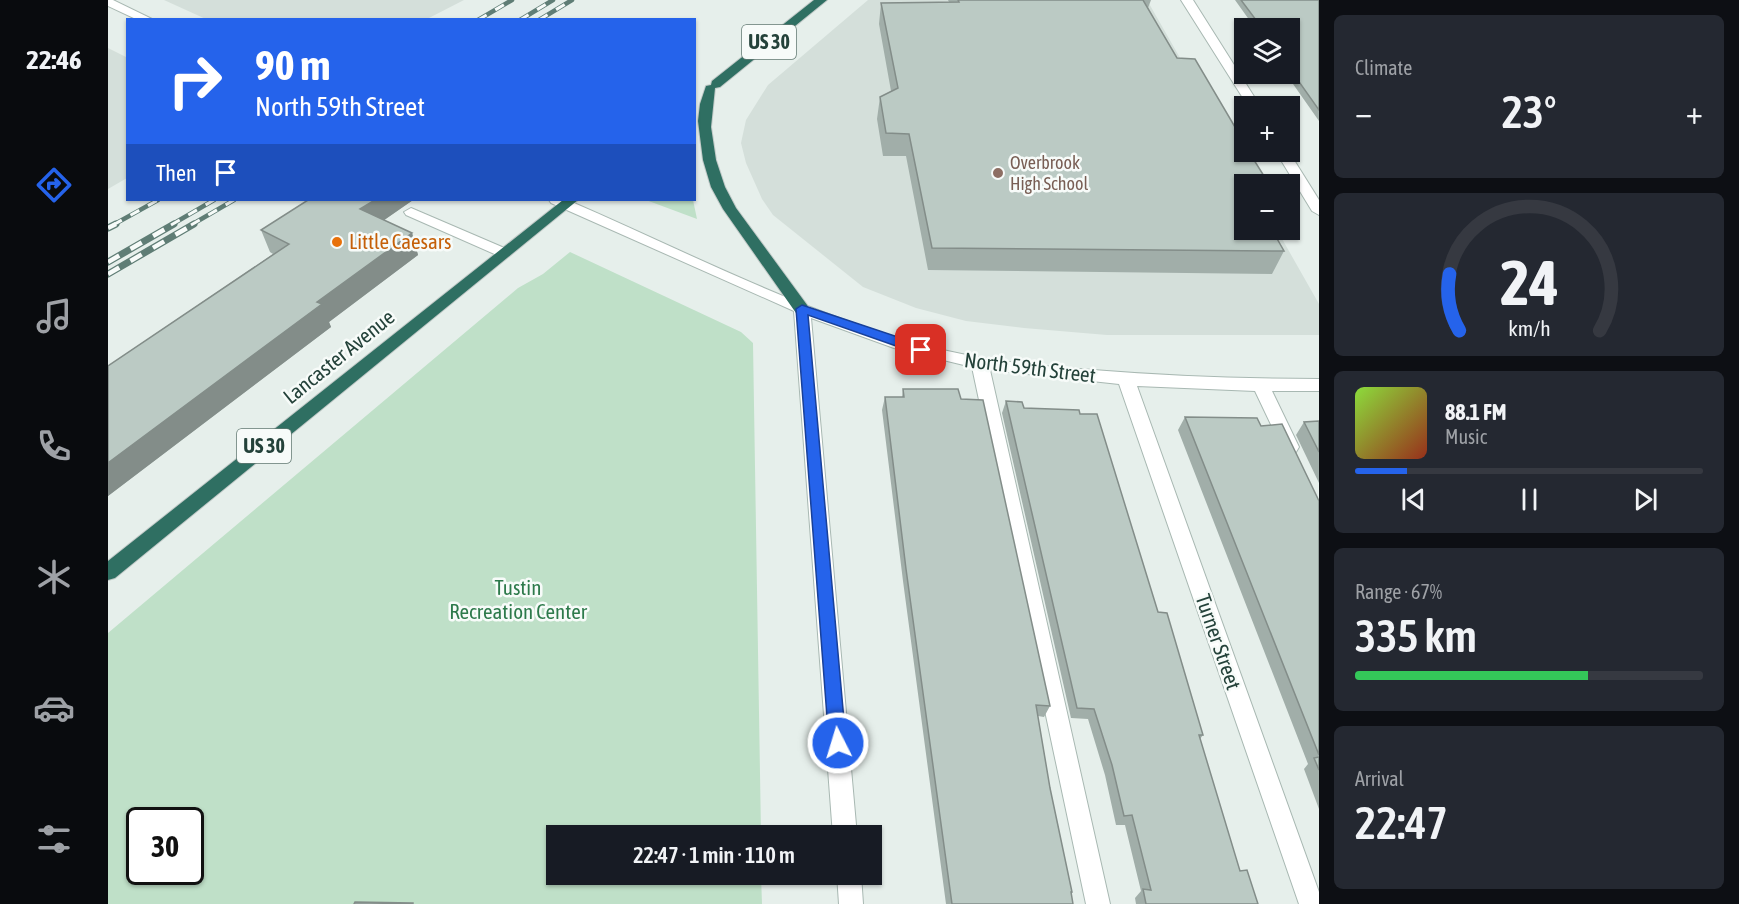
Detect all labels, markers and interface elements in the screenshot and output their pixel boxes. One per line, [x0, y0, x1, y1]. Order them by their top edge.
map controls [1234, 18, 1300, 240]
button: layers [1234, 18, 1300, 84]
road number: US 30 [742, 25, 796, 59]
text: 90 m [255, 41, 330, 89]
icon: right [156, 42, 234, 120]
text: 22:46 [26, 44, 82, 75]
text: Climate [1355, 56, 1412, 79]
text: 23° [1502, 86, 1556, 138]
text: North 59th Street [255, 91, 425, 122]
text: − [1355, 93, 1372, 131]
text: + [1686, 93, 1703, 131]
button: + [1234, 96, 1300, 162]
place label: Overbrook High School [1010, 152, 1088, 194]
icon: arrive [209, 156, 242, 189]
text: Then [156, 160, 197, 186]
icon: directions [33, 164, 75, 206]
marker: Overbrook High School [991, 166, 1005, 180]
button: − [1234, 174, 1300, 240]
place label: Little Caesars [349, 229, 451, 253]
marker: Little Caesars [330, 235, 344, 249]
text: 24 [1500, 247, 1558, 318]
icon: music [33, 295, 75, 337]
street label: Lancaster Avenue [278, 304, 399, 408]
text: km/h [1508, 317, 1550, 342]
pin [895, 324, 946, 375]
icon: arrive [904, 333, 937, 366]
street label: North 59th Street [963, 347, 1097, 387]
text: 88.1 FM [1445, 399, 1507, 425]
icon: phone [33, 425, 75, 467]
text: Music [1445, 425, 1487, 448]
road number: US 30 [237, 429, 291, 463]
icon: previous [1397, 483, 1430, 516]
icon: pause [1513, 483, 1546, 516]
icon: next [1629, 483, 1662, 516]
icon: climate [33, 556, 75, 598]
park label: Tustin Recreation Center [449, 575, 588, 623]
text: Range · 67% [1355, 580, 1442, 603]
street label: Turner Street [1191, 591, 1246, 693]
text: 335 km [1355, 610, 1477, 662]
icon: car [33, 687, 75, 729]
position arrow [806, 711, 870, 775]
text: Arrival [1355, 767, 1404, 790]
text: 22:47 [1355, 797, 1448, 849]
speed limit sign: 30 [126, 807, 204, 885]
icon: filters [33, 818, 75, 860]
text: 22:47 · 1 min · 110 m [633, 842, 795, 868]

